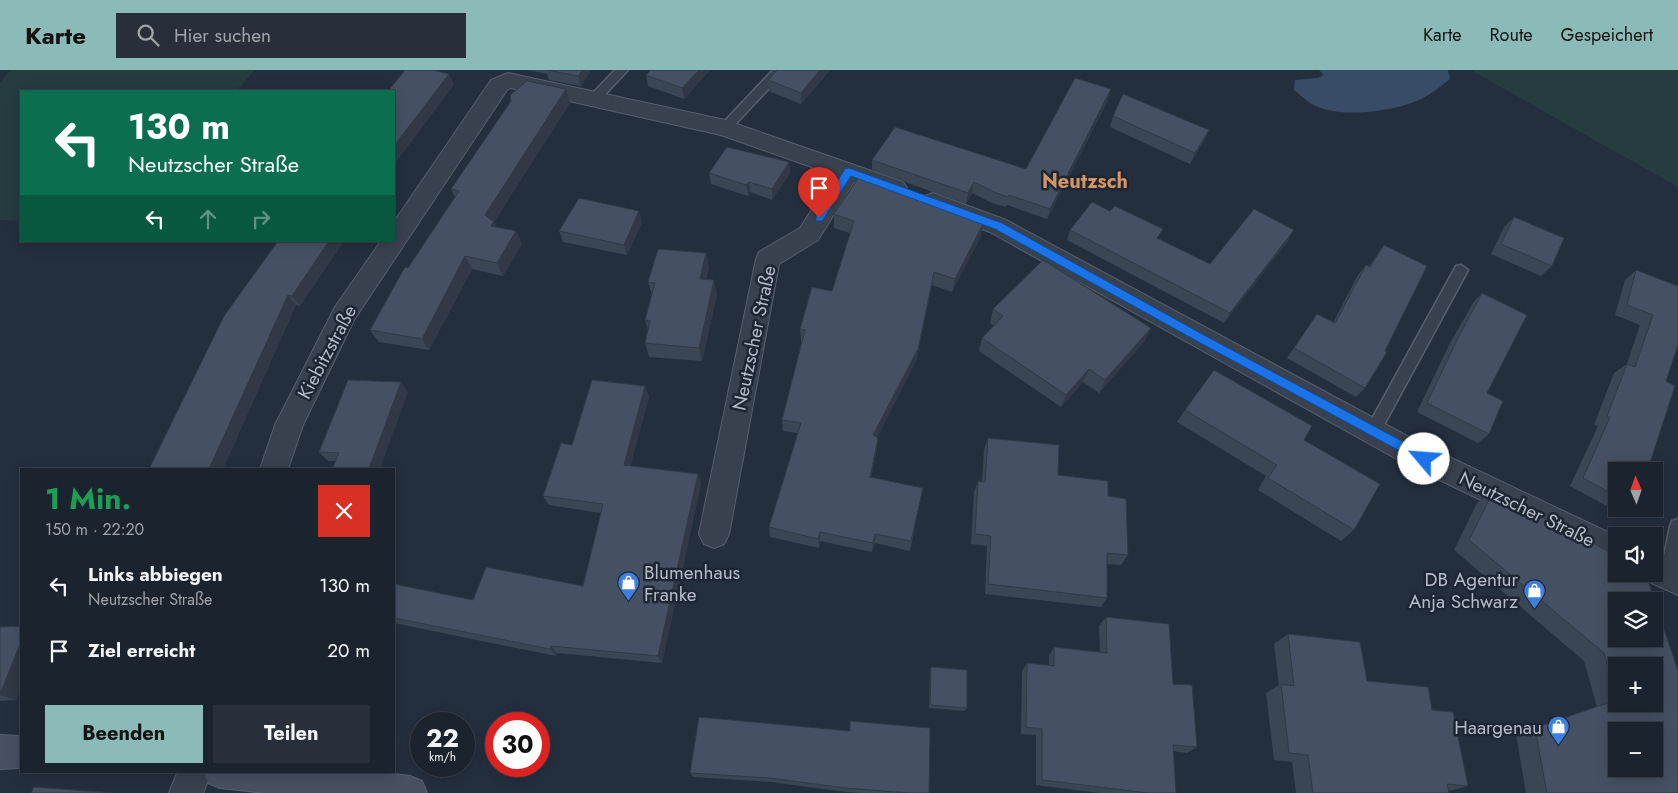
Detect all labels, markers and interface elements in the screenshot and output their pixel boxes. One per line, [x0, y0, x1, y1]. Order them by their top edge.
search box [116, 13, 466, 58]
text: Karte [25, 18, 86, 53]
icon: search [134, 21, 162, 49]
text: Hier suchen [174, 22, 271, 49]
text: Karte [1423, 22, 1462, 48]
text: Route [1490, 22, 1532, 48]
text: Gespeichert [1560, 22, 1653, 48]
text: 130 m [128, 102, 230, 152]
icon: left [45, 110, 110, 175]
text: Neutzscher Straße [128, 148, 299, 180]
pin [798, 167, 840, 218]
district label: Neutzsch [1042, 167, 1128, 196]
icon: arrive [805, 174, 833, 202]
icon: left [141, 205, 169, 233]
icon: ahead [194, 205, 222, 233]
icon: right [247, 205, 275, 233]
street label: Neutzscher Straße [725, 263, 783, 413]
street label: Kiebitzstraße [291, 300, 363, 404]
position arrow [1397, 432, 1449, 484]
north arrow [1608, 462, 1662, 518]
map controls [1608, 462, 1663, 777]
street label: Neutzscher Straße [1455, 465, 1599, 554]
text: 1 Min. [45, 477, 131, 520]
button: close [318, 485, 370, 537]
text: 150 m · 22:20 [45, 518, 144, 541]
button: sound [1608, 527, 1663, 582]
place label: Blumenhaus Franke [644, 559, 741, 608]
text: Links abbiegen [88, 561, 223, 588]
place label: DB Agentur Anja Schwarz [1409, 566, 1518, 615]
shop icon: Blumenhaus Franke [616, 571, 640, 602]
icon: left [45, 572, 73, 600]
text: 130 m [319, 572, 370, 599]
shop icon: DB Agentur Anja Schwarz [1522, 578, 1546, 609]
text: Neutzscher Straße [88, 588, 212, 611]
button: layers [1608, 592, 1663, 647]
icon: arrive [45, 637, 73, 665]
text: Ziel erreicht [88, 637, 195, 664]
text: 20 m [327, 637, 370, 664]
button: + [1608, 657, 1663, 712]
button: Beenden [45, 705, 203, 763]
button: Teilen [213, 705, 370, 763]
speed limit sign: 30 [485, 712, 550, 777]
place label: Haargenau [1454, 714, 1542, 741]
shop icon: Haargenau [1546, 715, 1570, 746]
text: 22 [426, 720, 459, 756]
button: − [1608, 722, 1663, 777]
text: km/h [429, 748, 456, 766]

